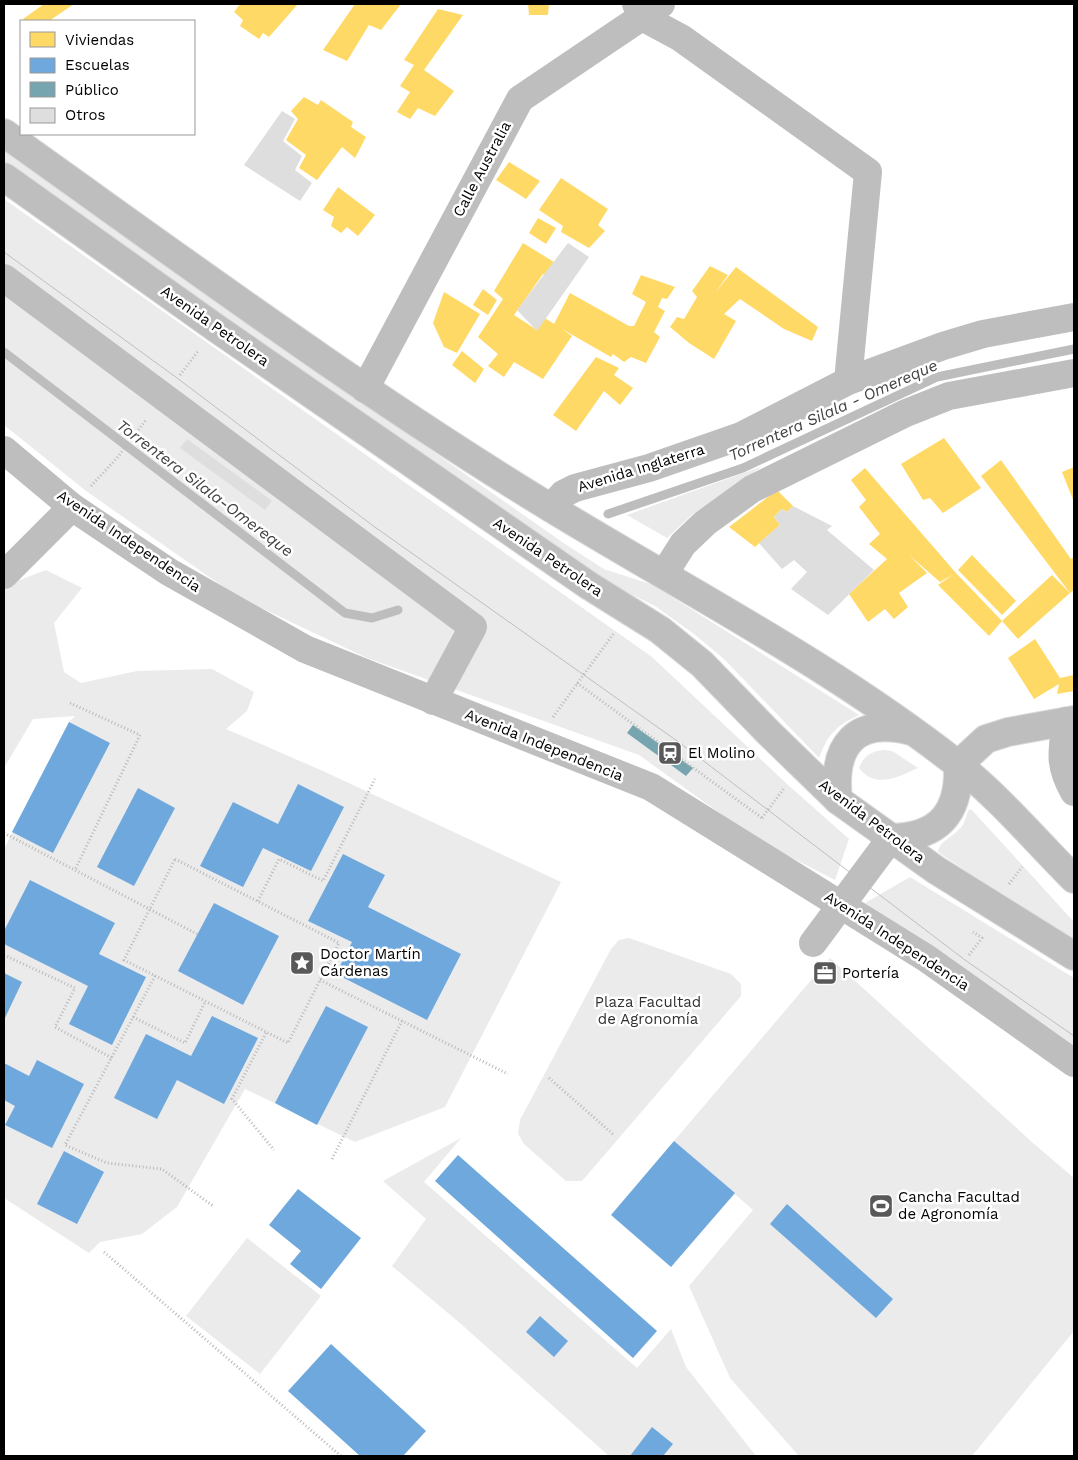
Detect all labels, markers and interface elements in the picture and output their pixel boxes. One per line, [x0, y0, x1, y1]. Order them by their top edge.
legend [20, 20, 195, 135]
text: Viviendas [65, 31, 134, 49]
text: Escuelas [65, 56, 130, 74]
text: Público [65, 81, 119, 99]
text: Otros [65, 106, 105, 124]
street label: Calle Australia [449, 118, 515, 220]
street label: Avenida Petrolera [157, 282, 273, 370]
water label: Torrentera Silala - Omereque [726, 355, 940, 465]
water label: Torrentera Silala-Omereque [113, 415, 297, 561]
street label: Avenida Inglaterra [575, 440, 707, 496]
street label: Avenida Independencia [54, 486, 205, 596]
street label: Avenida Petrolera [490, 514, 607, 601]
street label: Avenida Independencia [462, 705, 626, 785]
station icon: El Molino [657, 740, 683, 766]
place label: El Molino [688, 744, 755, 762]
street label: Avenida Petrolera [815, 775, 929, 867]
street label: Avenida Independencia [821, 887, 973, 995]
place label: Doctor Martín Cárdenas [320, 945, 421, 980]
place icon: Doctor Martín Cárdenas [289, 950, 315, 976]
office icon: Portería [812, 960, 838, 986]
place label: Portería [842, 964, 900, 982]
park label: Plaza Facultad de Agronomía [595, 993, 701, 1028]
place label: Cancha Facultad de Agronomía [898, 1188, 1020, 1223]
sports icon: Cancha Facultad de Agronomía [868, 1193, 894, 1219]

